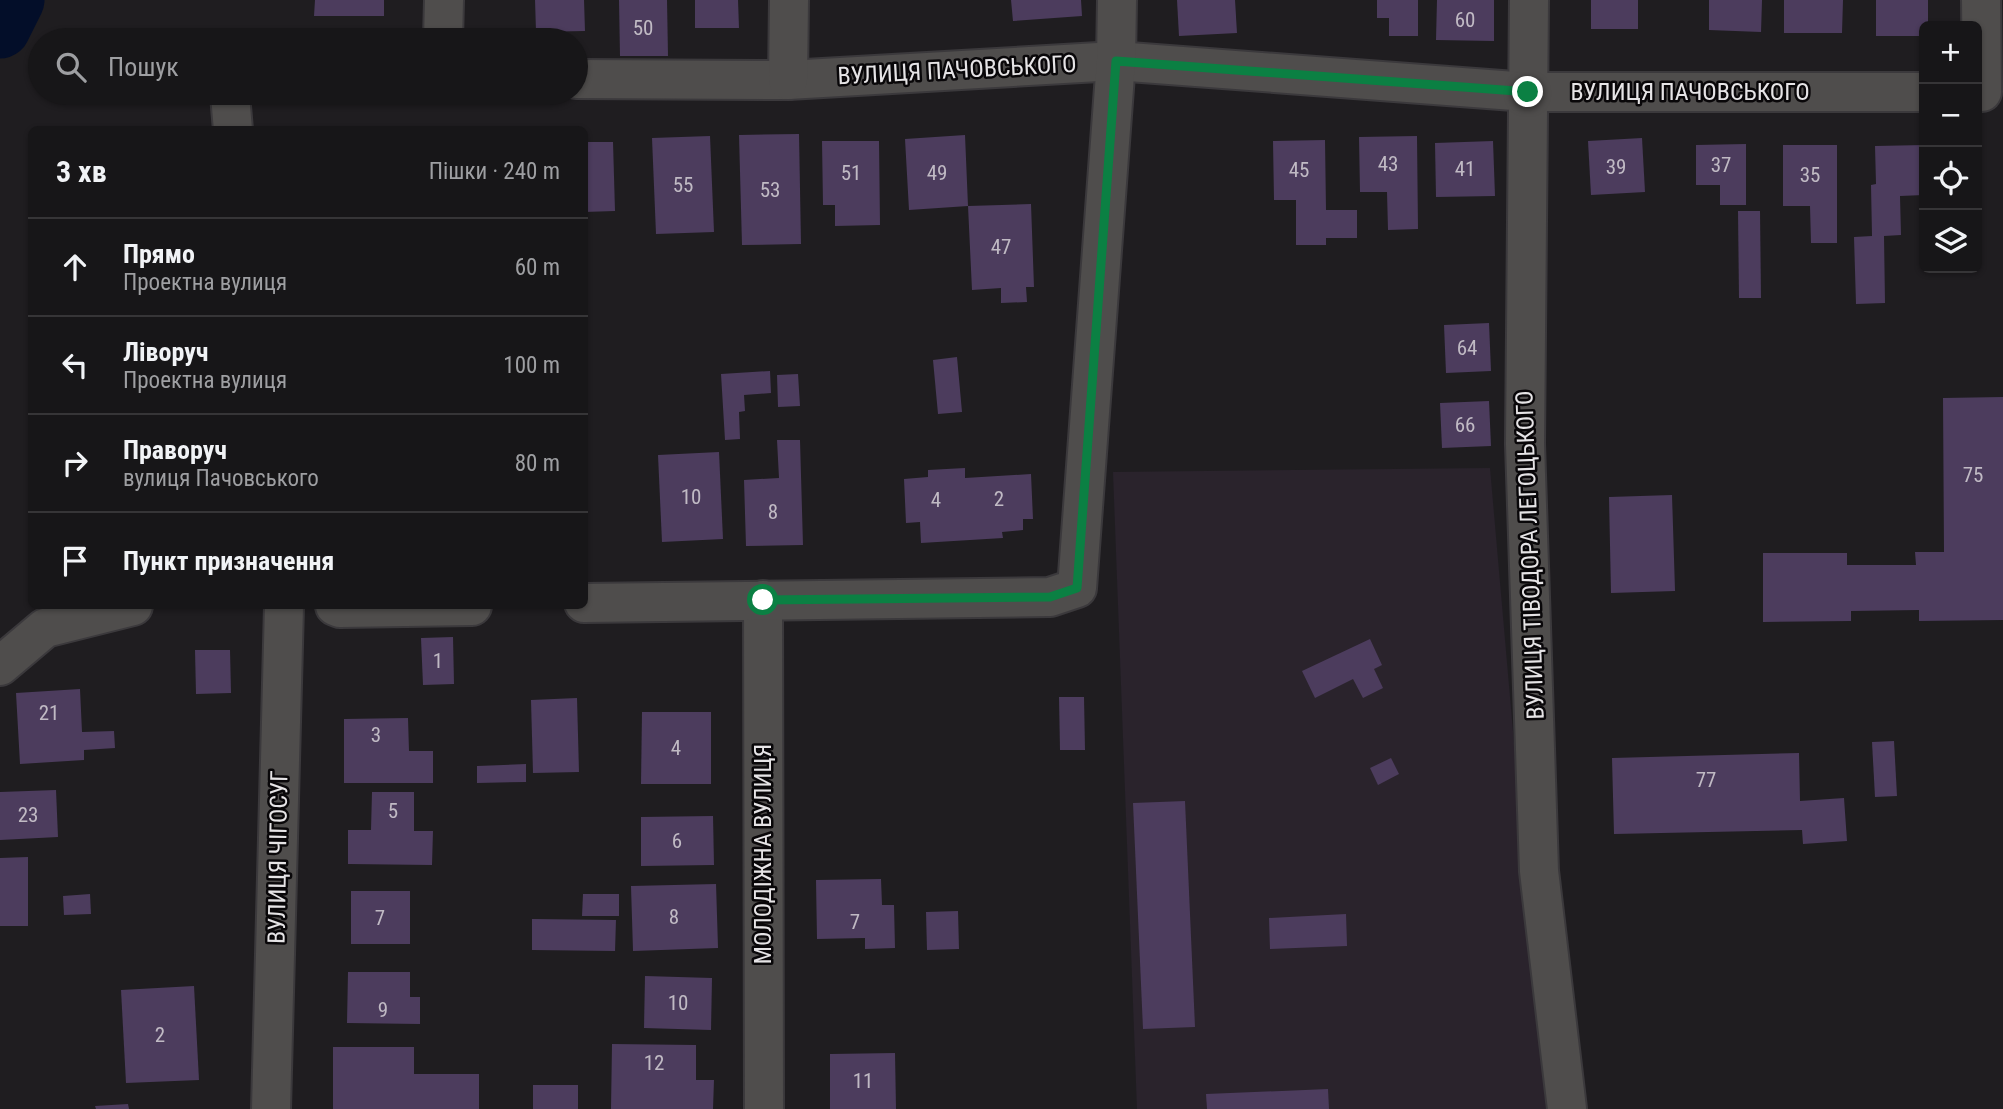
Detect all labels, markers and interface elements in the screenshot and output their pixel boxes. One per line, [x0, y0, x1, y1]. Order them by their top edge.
house number: 60 [1455, 8, 1475, 32]
house number: 50 [633, 16, 653, 40]
map controls [1919, 21, 1982, 273]
button: + [1919, 21, 1982, 84]
search box [28, 28, 588, 105]
icon: search [52, 48, 90, 86]
street label: ВУЛИЦЯ ПАЧОВСЬКОГО [837, 50, 1077, 90]
text: Пошук [108, 52, 179, 82]
route end [1512, 76, 1543, 107]
street label: ВУЛИЦЯ ПАЧОВСЬКОГО [1570, 78, 1810, 106]
button: − [1919, 84, 1982, 147]
button: locate [1919, 147, 1982, 210]
house number: 43 [1378, 152, 1398, 176]
house number: 37 [1711, 153, 1731, 177]
text: 3 хв [56, 154, 107, 189]
house number: 39 [1606, 155, 1626, 179]
house number: 41 [1455, 157, 1475, 181]
text: Пішки · 240 m [429, 158, 560, 185]
house number: 45 [1289, 158, 1309, 182]
house number: 51 [841, 161, 861, 185]
house number: 49 [927, 161, 947, 185]
house number: 35 [1800, 163, 1820, 187]
house number: 55 [673, 173, 693, 197]
house number: 53 [760, 178, 780, 202]
button: layers [1919, 210, 1982, 273]
house number: 47 [991, 235, 1011, 259]
text: Прямо [123, 239, 195, 269]
icon: ahead [56, 248, 94, 286]
text: 60 m [515, 254, 560, 281]
text: Проектна вулиця [123, 269, 287, 296]
house number: 64 [1457, 336, 1477, 360]
text: Ліворуч [123, 337, 208, 367]
icon: left [56, 346, 94, 384]
text: 100 m [503, 352, 560, 379]
text: Проектна вулиця [123, 367, 287, 394]
street label: ВУЛИЦЯ ТІВОДОРА ЛЕГОЦЬКОГО [1510, 390, 1550, 720]
house number: 66 [1455, 413, 1475, 437]
text: Праворуч [123, 435, 227, 465]
icon: right [56, 444, 94, 482]
text: 80 m [515, 450, 560, 477]
house number: 75 [1963, 463, 1983, 487]
text: вулиця Пачовського [123, 465, 319, 492]
house number: 10 [681, 485, 701, 509]
house number: 2 [994, 487, 1004, 511]
house number: 4 [931, 488, 941, 512]
house number: 8 [768, 500, 778, 524]
icon: arrive [56, 542, 94, 580]
text: Пункт призначення [123, 546, 334, 576]
route start [747, 584, 778, 615]
house number: 1 [433, 649, 443, 673]
house number: 21 [39, 701, 59, 725]
house number: 3 [371, 723, 381, 747]
house number: 4 [671, 736, 681, 760]
street label: МОЛОДІЖНА ВУЛИЦЯ [749, 744, 777, 964]
house number: 77 [1696, 768, 1716, 792]
street label: ВУЛИЦЯ ЧІГОСУГ [262, 770, 294, 944]
house number: 5 [388, 799, 398, 823]
house number: 23 [18, 803, 38, 827]
house number: 6 [672, 829, 682, 853]
house number: 8 [669, 905, 679, 929]
house number: 7 [375, 906, 385, 930]
house number: 7 [850, 910, 860, 934]
house number: 10 [668, 991, 688, 1015]
house number: 9 [378, 998, 388, 1022]
house number: 2 [155, 1023, 165, 1047]
house number: 12 [644, 1051, 664, 1075]
house number: 11 [853, 1069, 873, 1093]

